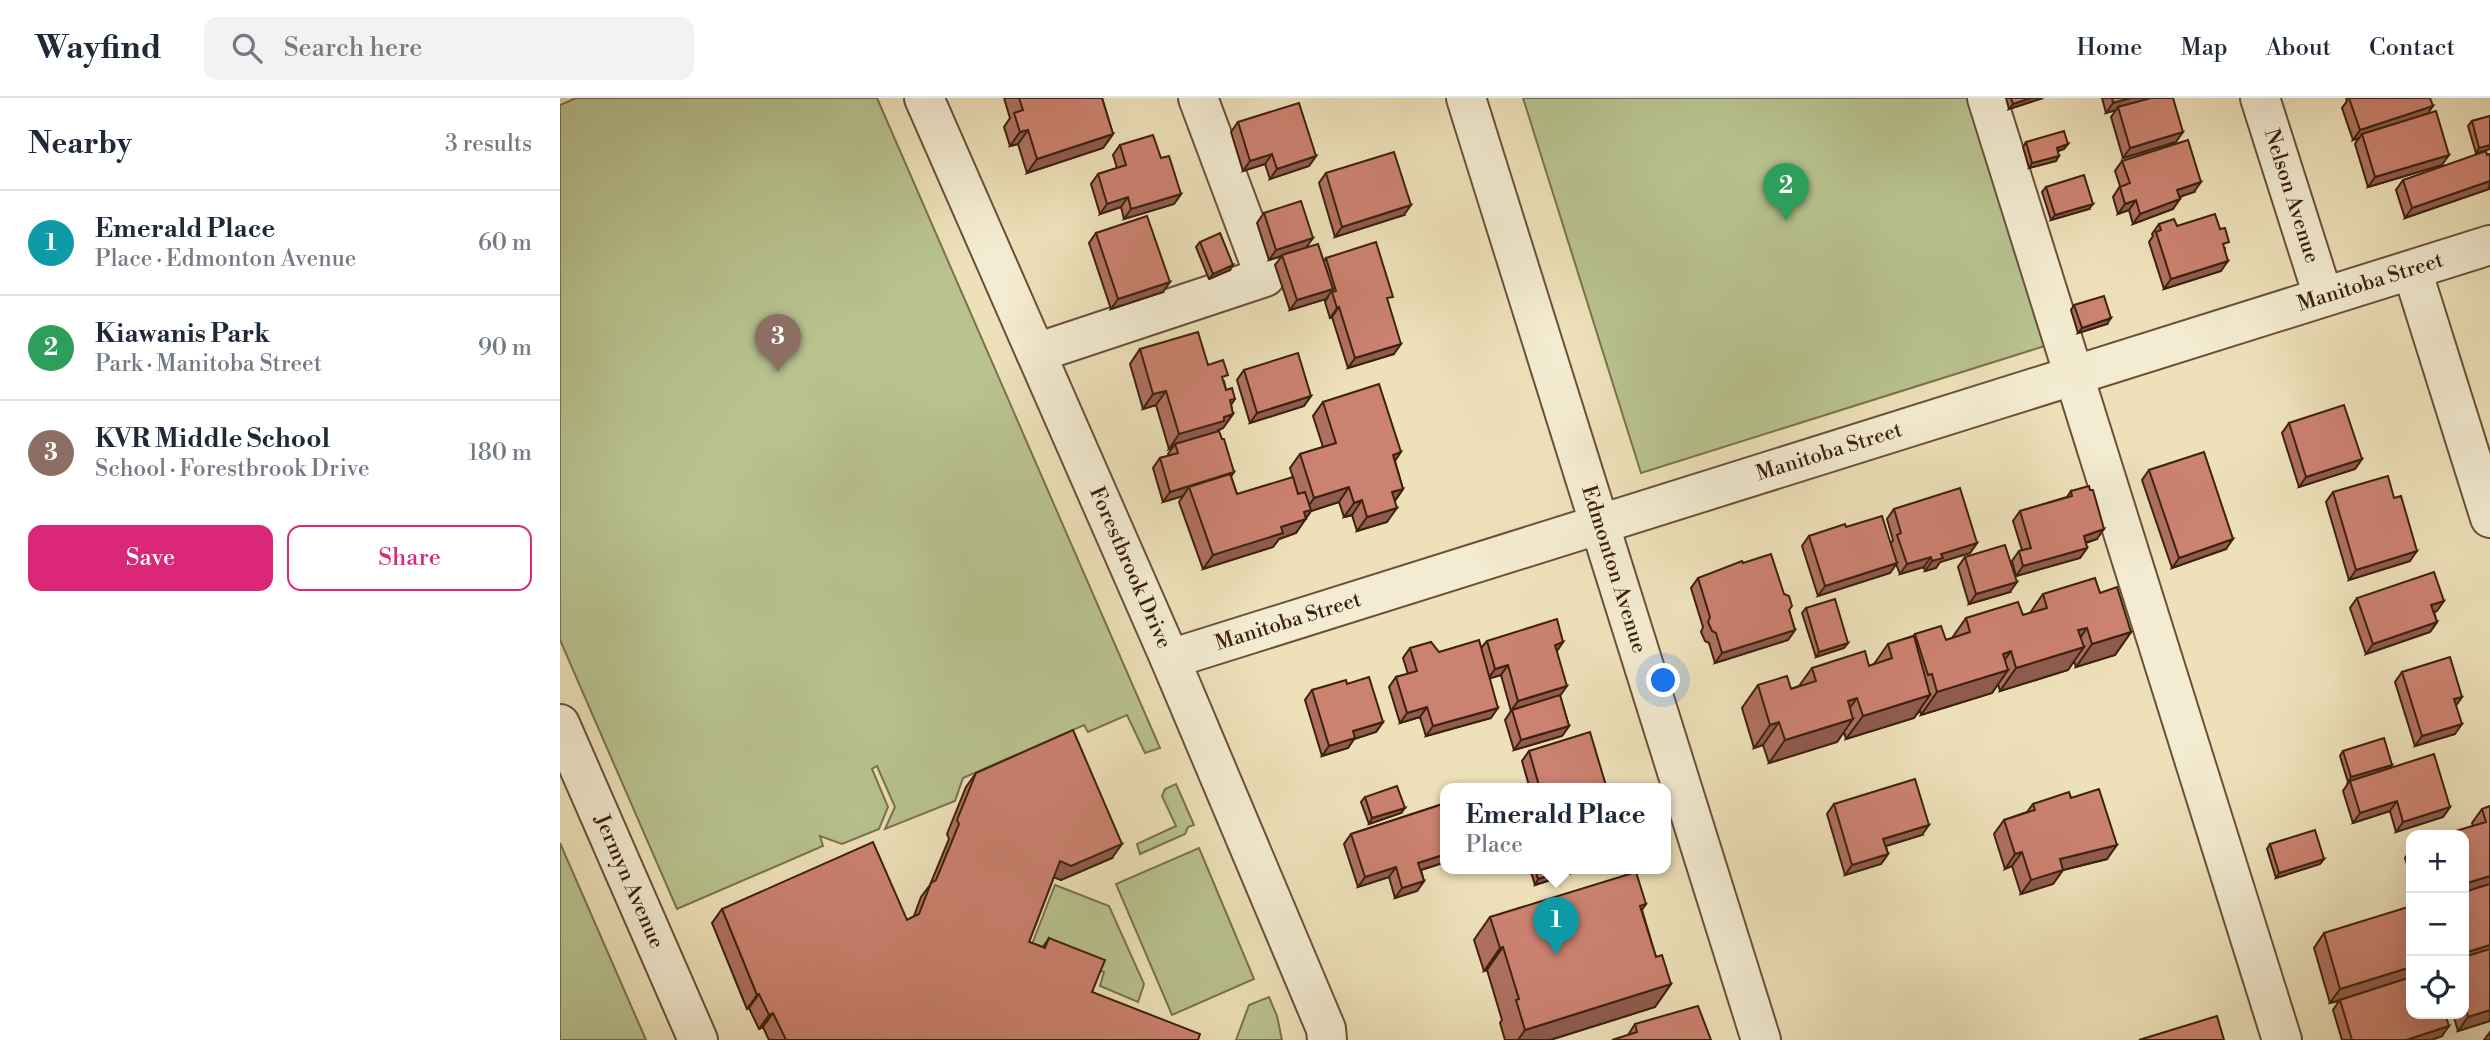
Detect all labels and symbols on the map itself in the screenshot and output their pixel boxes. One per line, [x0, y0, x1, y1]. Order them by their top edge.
street label: Nelson Avenue [2258, 126, 2325, 266]
pin: 2 [1763, 163, 1809, 221]
street label: Manitoba Street [2294, 247, 2447, 318]
pin: 3 [755, 314, 801, 372]
street label: Manitoba Street [1753, 417, 1906, 487]
street label: Edmonton Avenue [1575, 482, 1652, 656]
street label: Forestbrook Drive [1083, 483, 1177, 653]
street label: Manitoba Street [1212, 587, 1365, 657]
your location [1646, 663, 1680, 697]
street label: Jermyn Avenue [588, 810, 670, 953]
pin: 1 [1533, 897, 1579, 955]

